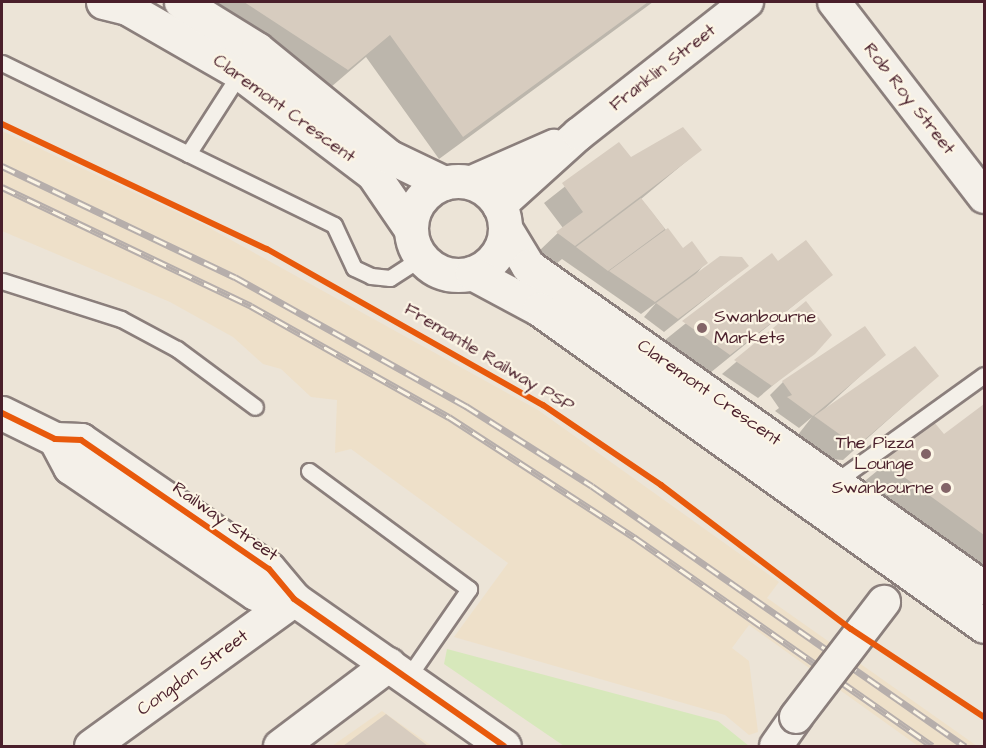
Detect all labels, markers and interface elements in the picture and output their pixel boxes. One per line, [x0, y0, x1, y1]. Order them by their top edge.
street label: Franklin Street [606, 20, 720, 116]
street label: Rob Roy Street [859, 39, 959, 159]
street label: Claremont Crescent [209, 50, 359, 168]
street label: Fremantle Railway PSP [400, 299, 578, 417]
place label: Swanbourne Markets [714, 307, 816, 350]
marker: Swanbourne Markets [695, 321, 709, 335]
street label: Claremont Crescent [633, 335, 785, 451]
place label: The Pizza Lounge [836, 433, 914, 476]
marker: The Pizza Lounge [919, 447, 933, 461]
place label: Swanbourne [832, 477, 934, 499]
street label: Railway Street [168, 478, 282, 566]
marker: Swanbourne [939, 481, 953, 495]
street label: Congdon Street [133, 625, 253, 721]

